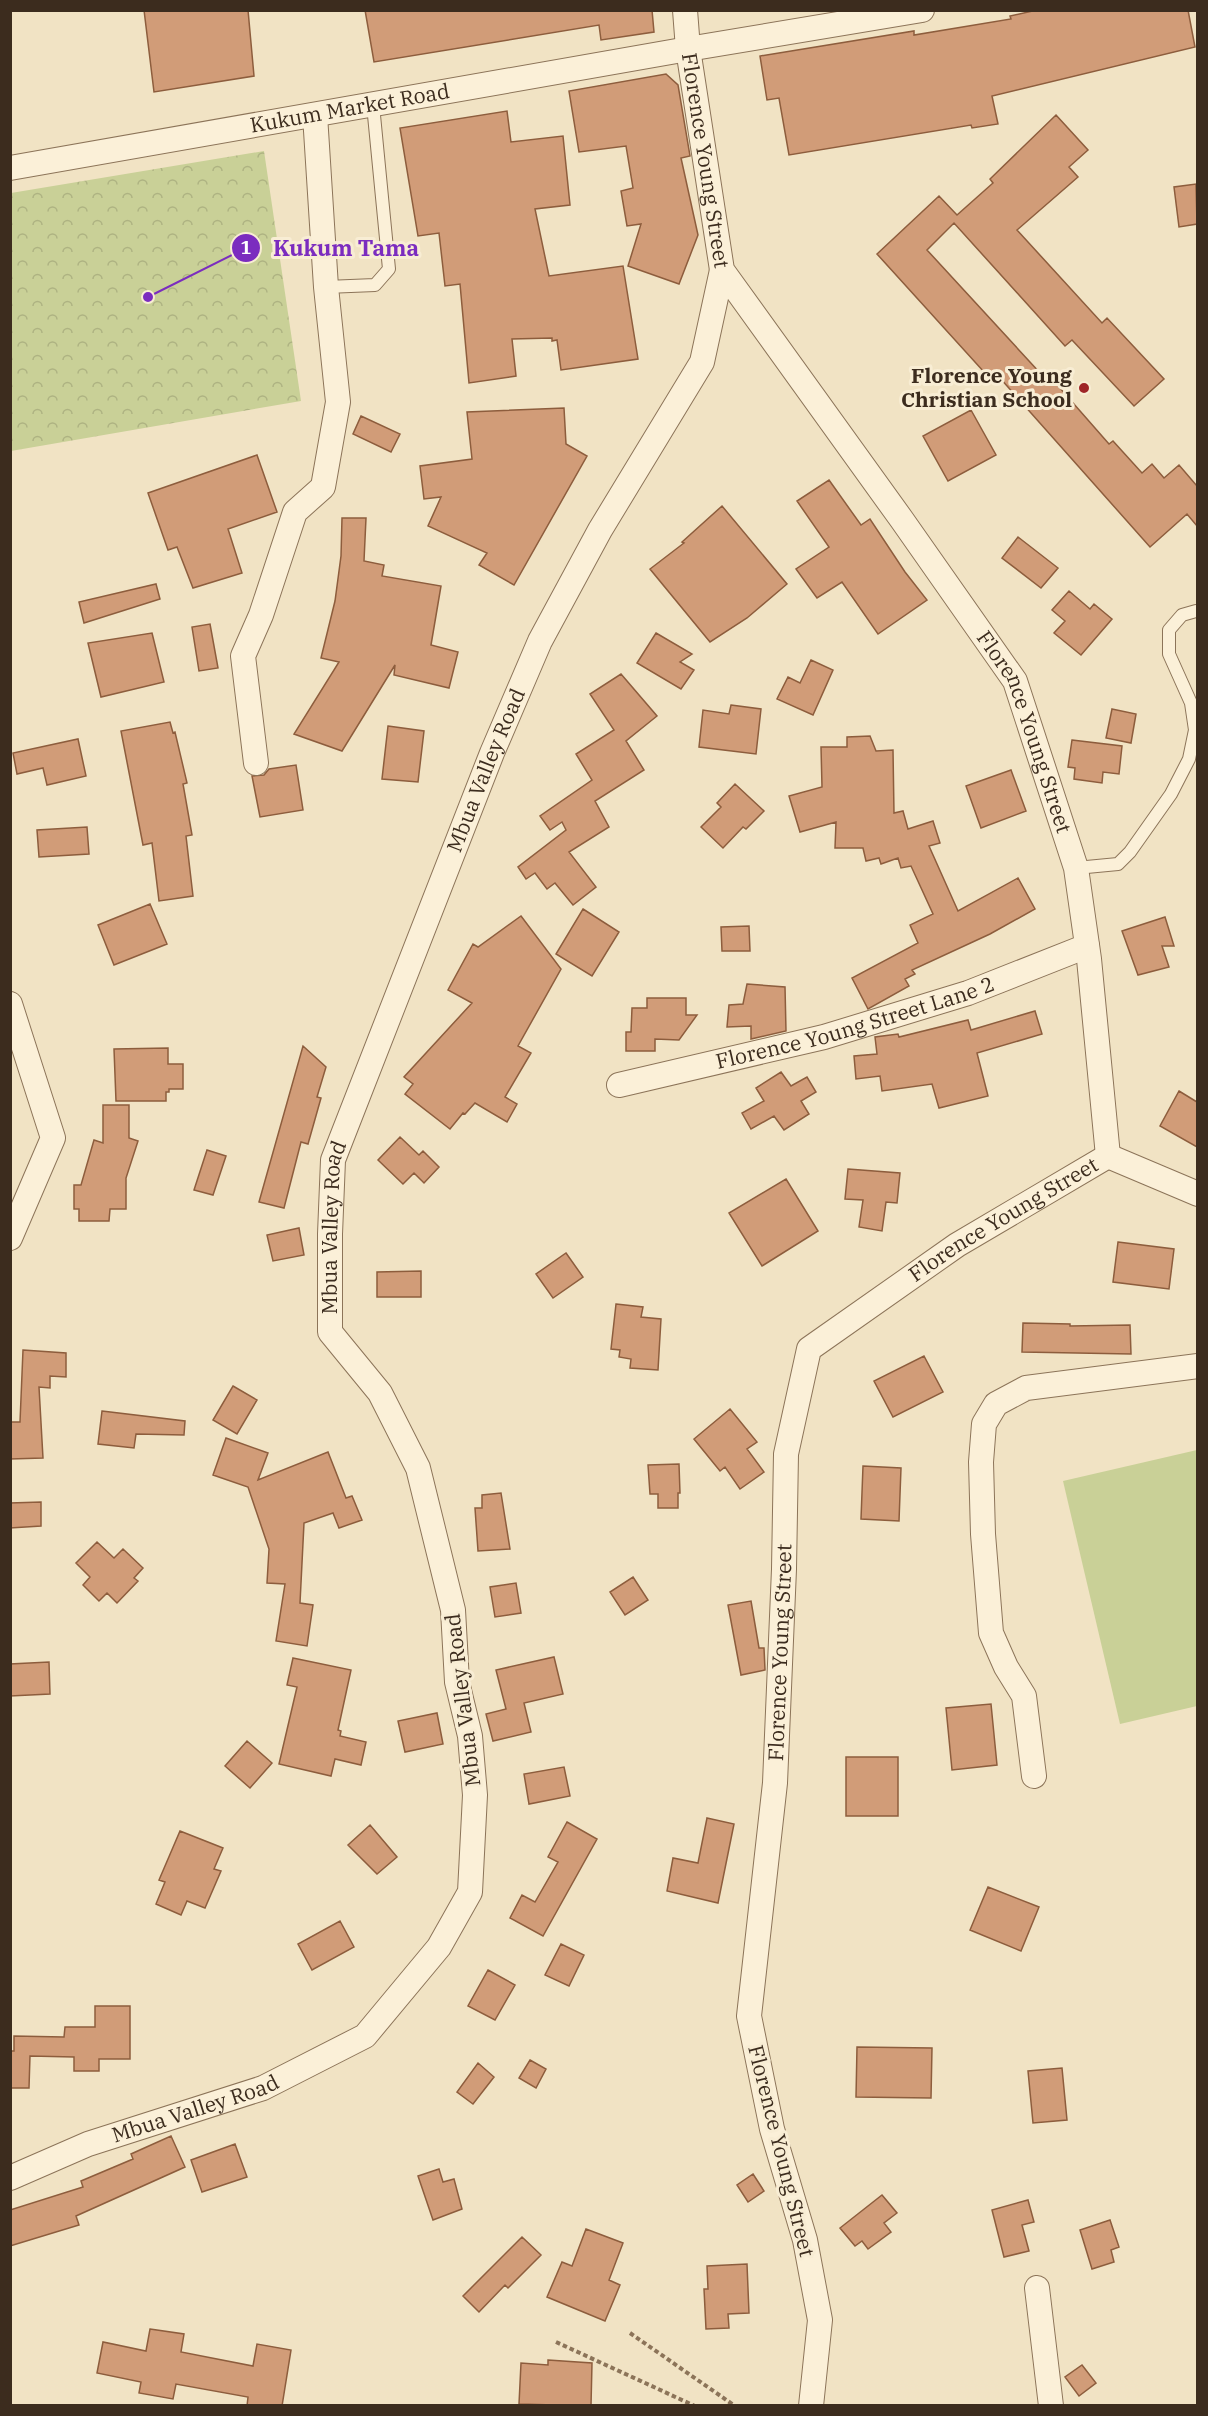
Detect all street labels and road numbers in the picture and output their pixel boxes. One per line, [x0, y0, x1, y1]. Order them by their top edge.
street label: Florence Young Street [676, 51, 737, 270]
street label: Kukum Market Road [248, 76, 452, 139]
street label: Florence Young Street [971, 625, 1079, 837]
street label: Mbua Valley Road [440, 684, 531, 856]
street label: Florence Young Street Lane 2 [713, 969, 998, 1075]
street label: Mbua Valley Road [315, 1136, 352, 1315]
street label: Florence Young Street [903, 1150, 1103, 1288]
street label: Florence Young Street [761, 1544, 797, 1762]
street label: Mbua Valley Road [437, 1612, 487, 1788]
street label: Florence Young Street [742, 2042, 822, 2260]
street label: Mbua Valley Road [108, 2067, 284, 2149]

